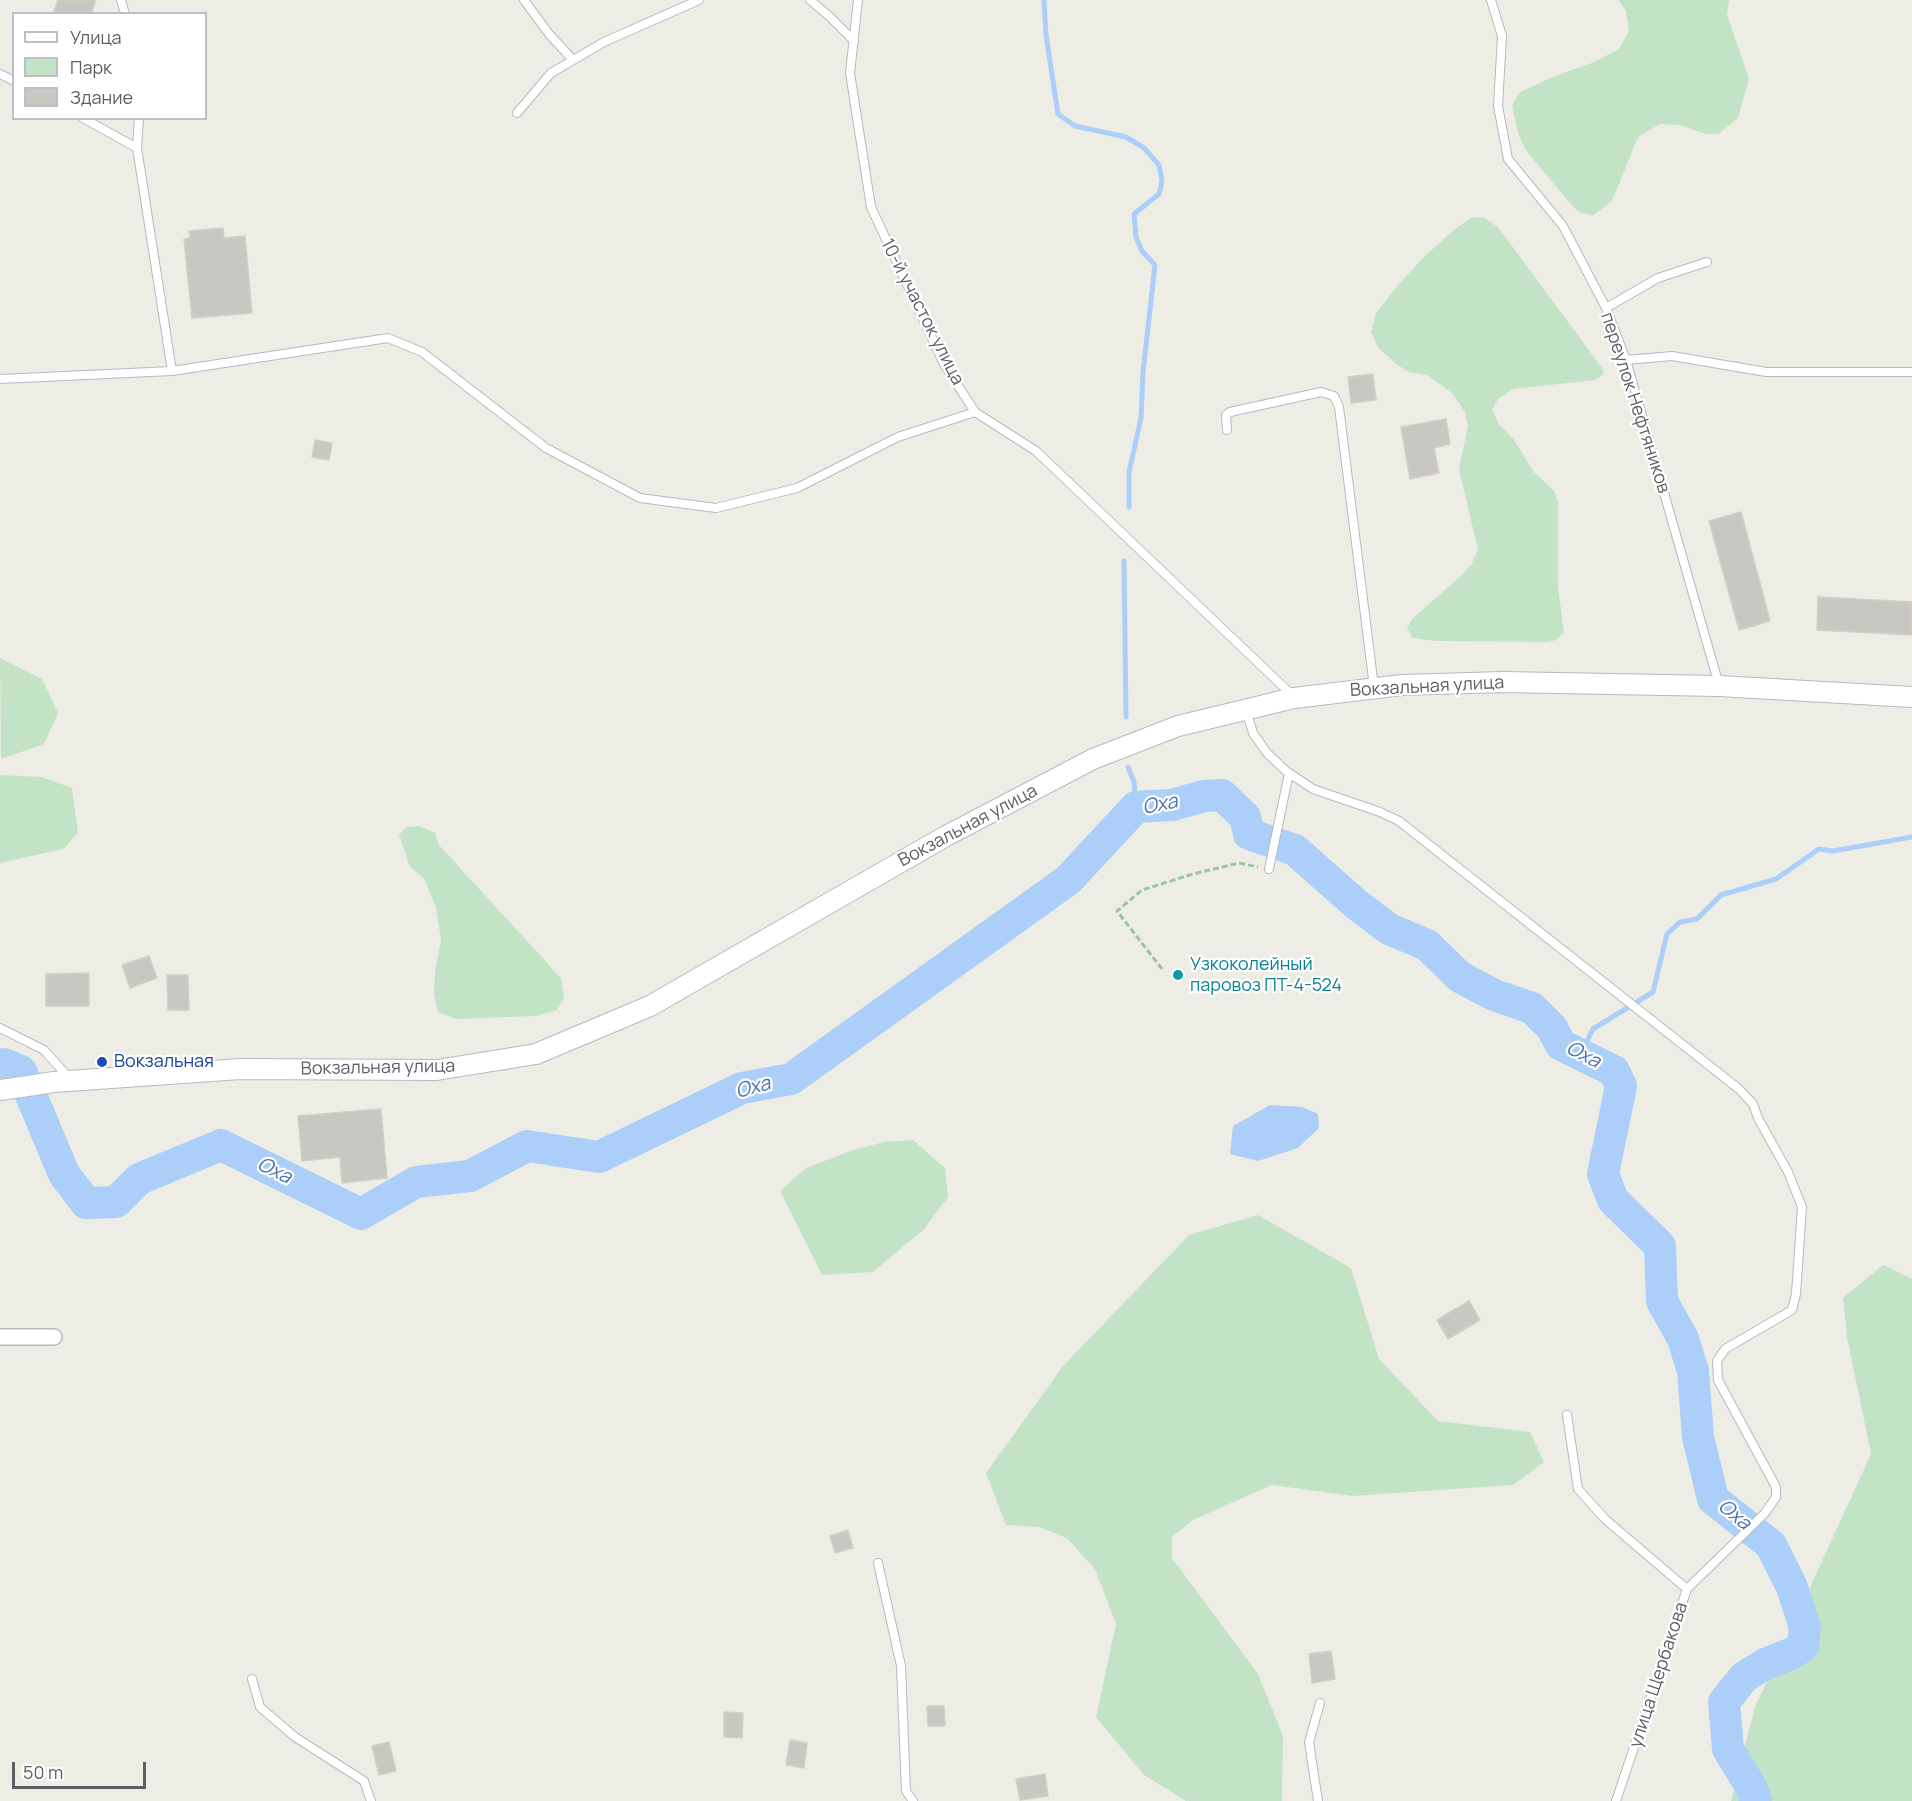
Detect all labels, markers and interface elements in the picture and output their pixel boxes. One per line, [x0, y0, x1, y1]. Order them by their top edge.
legend [12, 12, 207, 120]
text: Улица [70, 25, 122, 49]
text: Парк [70, 55, 112, 79]
text: Здание [70, 85, 133, 109]
street label: 10-й участок улица [876, 235, 968, 389]
street label: переулок Нефтяников [1596, 310, 1674, 496]
street label: Вокзальная улица [1349, 672, 1505, 702]
street label: Вокзальная улица [895, 780, 1041, 872]
water label: Оха [1140, 790, 1180, 820]
place label: Узкоколейный паровоз ПТ-4-524 [1190, 954, 1342, 996]
marker: Узкоколейный паровоз ПТ-4-524 [1171, 968, 1185, 982]
water label: Оха [1562, 1036, 1604, 1074]
place label: Вокзальная [114, 1051, 214, 1073]
marker: Вокзальная [95, 1055, 109, 1069]
street label: Вокзальная улица [301, 1056, 455, 1080]
water label: Оха [733, 1072, 773, 1104]
water label: Оха [253, 1152, 295, 1190]
water label: Оха [1713, 1494, 1755, 1536]
street label: улица Щербакова [1625, 1599, 1693, 1751]
scale bar [15, 1750, 148, 1788]
text: 50 m [23, 1760, 63, 1784]

